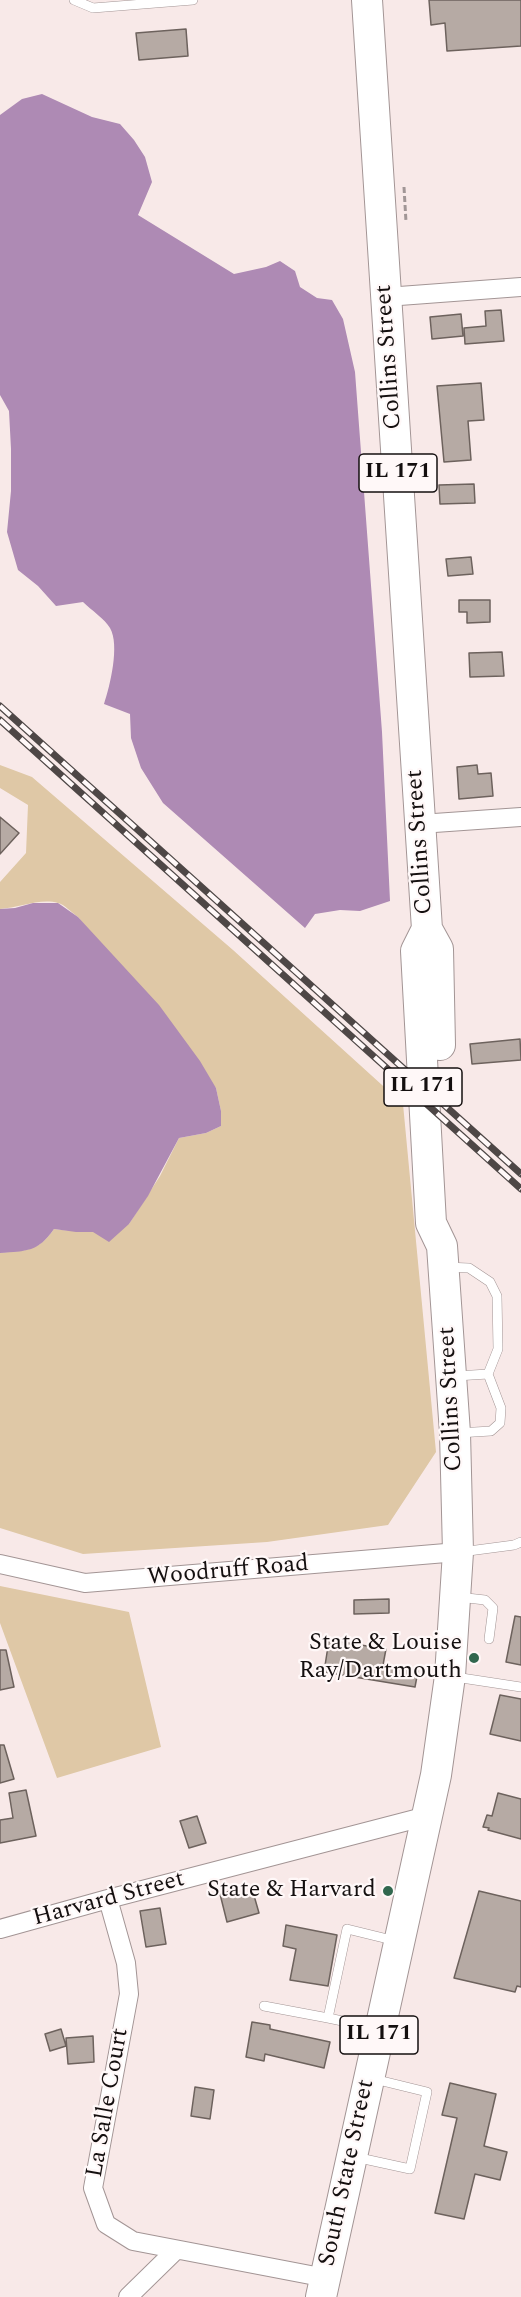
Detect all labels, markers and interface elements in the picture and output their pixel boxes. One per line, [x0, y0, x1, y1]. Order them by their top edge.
street label: Collins Street [371, 284, 409, 430]
road number: IL 171 [359, 454, 437, 492]
street label: Collins Street [402, 769, 440, 915]
road number: IL 171 [384, 1068, 462, 1106]
street label: Collins Street [434, 1326, 470, 1472]
street label: Woodruff Road [146, 1551, 310, 1593]
place label: State & Louise Ray/Dartmouth [299, 1630, 462, 1686]
marker: State & Louise Ray/Dartmouth [467, 1651, 481, 1665]
street label: Harvard Street [30, 1866, 188, 1934]
place label: State & Harvard [207, 1877, 376, 1905]
marker: State & Harvard [381, 1884, 395, 1898]
road number: IL 171 [340, 2016, 418, 2054]
street label: La Salle Court [82, 2026, 136, 2180]
street label: South State Street [314, 2077, 382, 2269]

